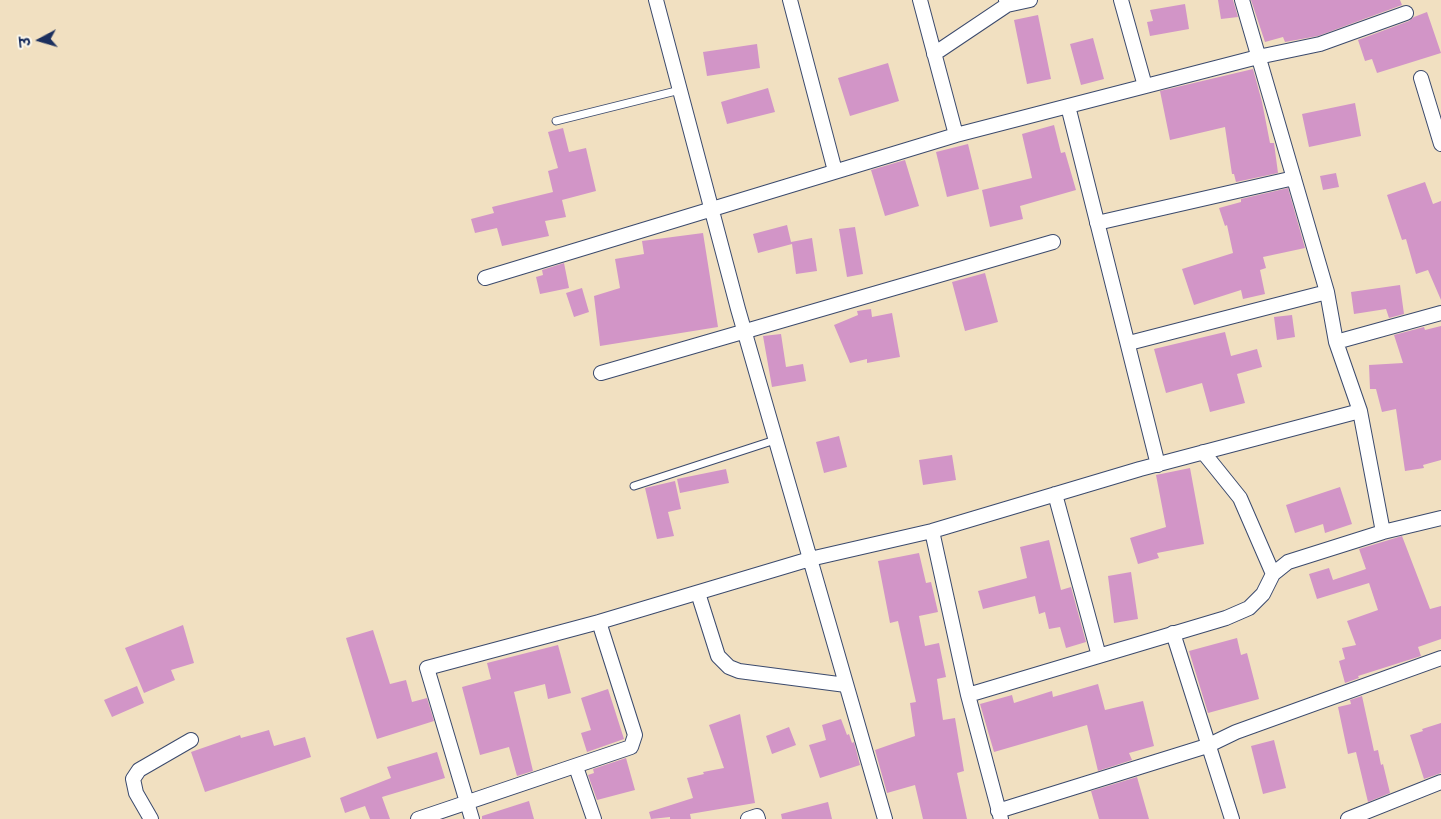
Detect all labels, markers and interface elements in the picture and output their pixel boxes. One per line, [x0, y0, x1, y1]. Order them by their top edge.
north arrow [15, 15, 65, 65]
text: उ [16, 36, 35, 47]

